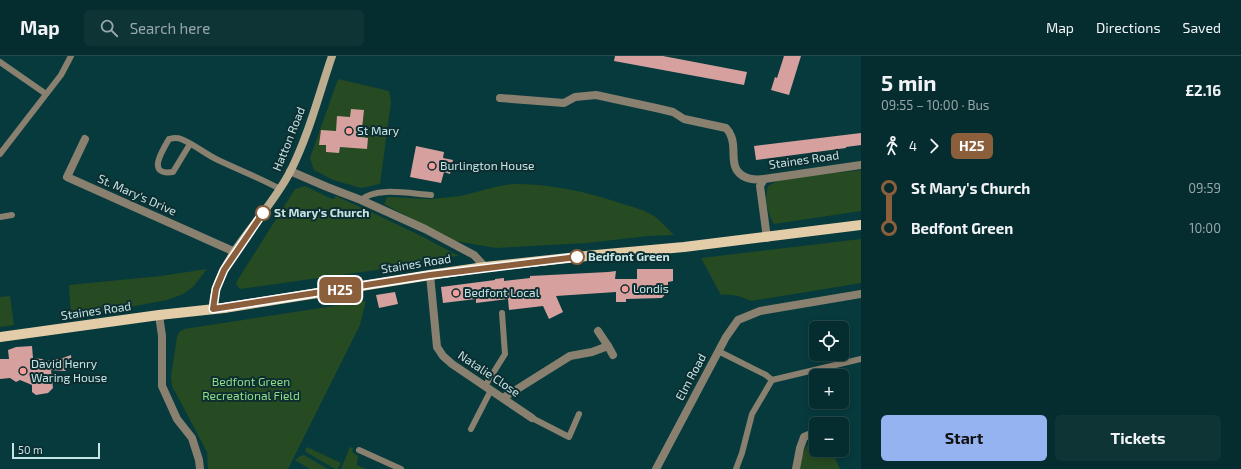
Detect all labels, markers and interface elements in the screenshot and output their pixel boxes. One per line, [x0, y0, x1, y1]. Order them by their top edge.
search box [84, 10, 364, 46]
text: Map [20, 16, 60, 39]
icon: search [98, 17, 120, 39]
text: Search here [130, 19, 210, 37]
text: Map [1046, 19, 1074, 36]
text: Directions [1096, 19, 1161, 36]
text: Saved [1183, 19, 1221, 36]
text: 5 min [881, 69, 937, 95]
text: £2.16 [1185, 81, 1221, 99]
text: 09:55 – 10:00 · Bus [881, 97, 989, 113]
street label: Hatton Road [269, 105, 307, 173]
place label: St Mary [357, 123, 400, 137]
marker: St Mary [344, 126, 354, 136]
icon: walk [881, 135, 903, 157]
icon: forward [923, 135, 945, 157]
text: H25 [959, 137, 985, 154]
text: 4 [909, 138, 917, 154]
street label: Staines Road [768, 147, 840, 171]
place label: Burlington House [440, 158, 535, 172]
marker: Burlington House [427, 161, 437, 171]
street label: St. Mary's Drive [96, 170, 179, 218]
text: St Mary's Church [911, 179, 1030, 197]
text: 09:59 [1188, 180, 1221, 196]
marker: St Mary's Church [255, 205, 271, 221]
place label: St Mary's Church [274, 205, 369, 220]
text: Bedfont Green [911, 219, 1013, 237]
text: 10:00 [1189, 220, 1221, 236]
marker: Bedfont Green [569, 249, 585, 265]
place label: Bedfont Green [588, 249, 670, 263]
street label: Staines Road [380, 251, 452, 275]
line badge: H25 [317, 277, 363, 303]
text: H25 [327, 281, 353, 298]
place label: Londis [633, 281, 669, 295]
marker: Londis [620, 284, 630, 294]
place label: Bedfont Local [464, 285, 540, 299]
marker: Bedfont Local [451, 288, 461, 298]
street label: Staines Road [60, 298, 132, 322]
map controls [809, 321, 849, 457]
button: locate [809, 321, 849, 361]
street label: Natalie Close [456, 347, 523, 399]
street label: Elm Road [672, 351, 708, 402]
place label: David Henry Waring House [31, 356, 107, 384]
marker: David Henry Waring House [18, 366, 28, 376]
button: + [809, 369, 849, 409]
park label: Bedfont Green Recreational Field [202, 374, 300, 402]
button: Start [881, 415, 1047, 461]
button: Tickets [1055, 415, 1221, 461]
button: − [809, 417, 849, 457]
scale bar [12, 441, 100, 460]
text: 50 m [18, 443, 43, 456]

